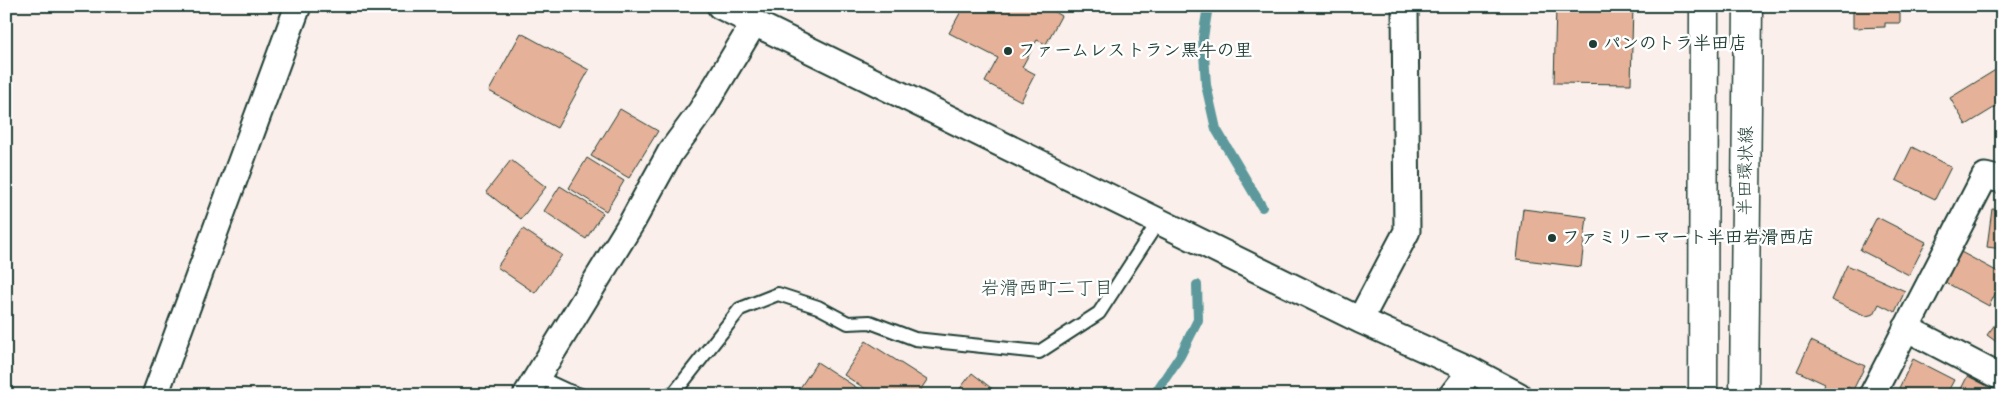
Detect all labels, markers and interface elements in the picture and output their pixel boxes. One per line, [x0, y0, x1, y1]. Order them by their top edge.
place label: パンのトラ半田店 [1603, 32, 1747, 56]
marker: パンのトラ半田店 [1587, 38, 1599, 50]
place label: ファームレストラン黒牛の里 [1018, 39, 1253, 63]
marker: ファームレストラン黒牛の里 [1002, 45, 1014, 57]
street label: 半田環状線 [1733, 126, 1759, 216]
place label: ファミリーマート半田岩滑西店 [1562, 226, 1815, 250]
marker: ファミリーマート半田岩滑西店 [1546, 232, 1558, 244]
district label: 岩滑西町二丁目 [980, 276, 1114, 301]

